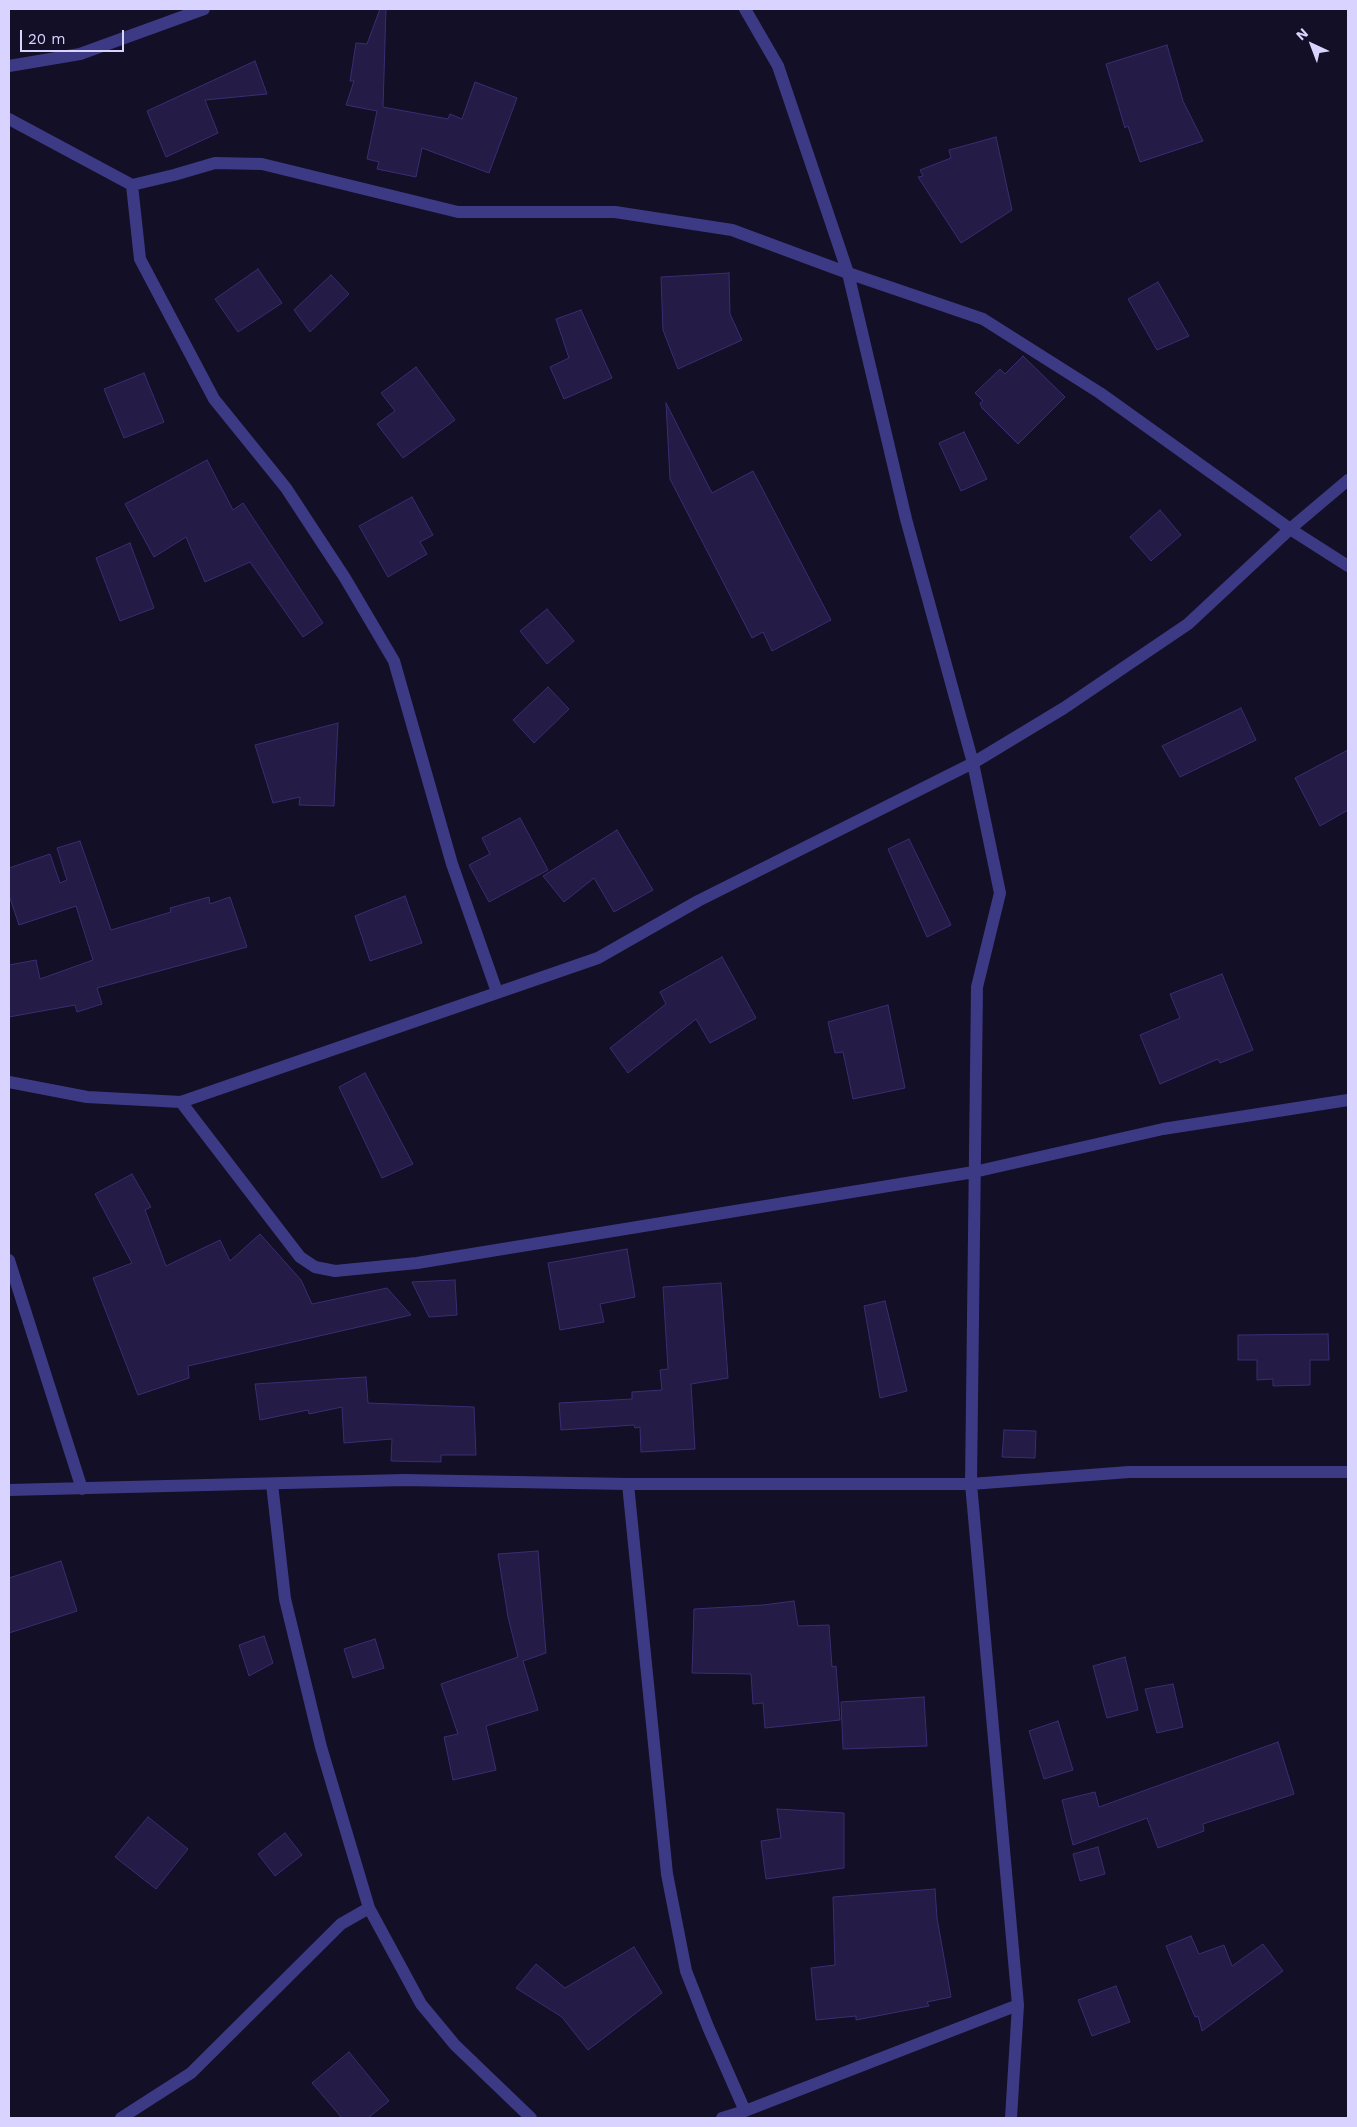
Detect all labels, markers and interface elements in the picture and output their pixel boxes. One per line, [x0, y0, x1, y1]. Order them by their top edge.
scale bar [22, 20, 126, 52]
north arrow [1287, 20, 1337, 70]
text: N [1293, 25, 1311, 43]
text: 20 m [28, 30, 66, 48]

